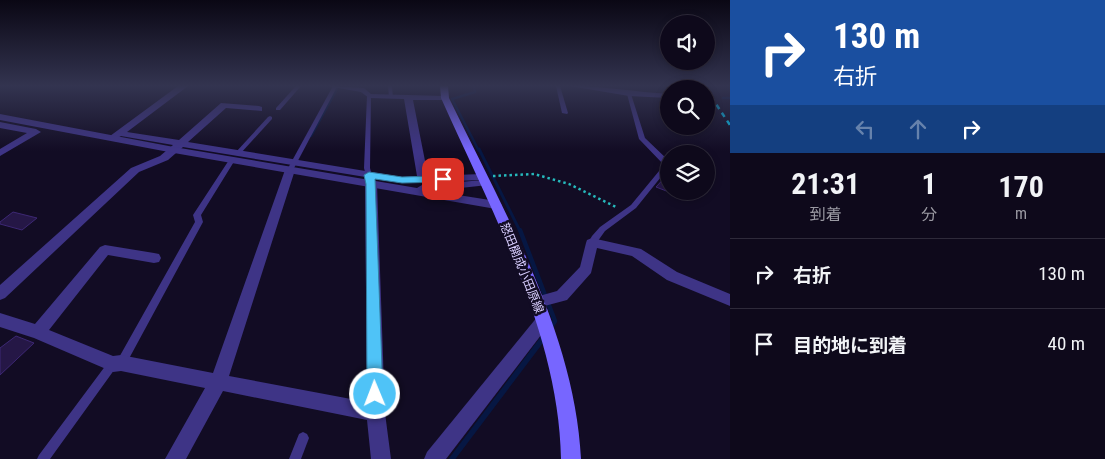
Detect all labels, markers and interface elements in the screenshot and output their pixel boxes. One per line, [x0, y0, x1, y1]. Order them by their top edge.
map controls [660, 15, 715, 200]
button: sound [660, 15, 715, 70]
text: 130 m [833, 16, 920, 57]
icon: right [750, 20, 815, 85]
text: 右折 [833, 64, 877, 89]
button: search [660, 80, 715, 135]
icon: left [851, 115, 879, 143]
icon: ahead [904, 115, 932, 143]
icon: right [957, 115, 985, 143]
button: layers [660, 145, 715, 200]
pin [422, 158, 464, 200]
icon: arrive [429, 165, 457, 193]
text: 21:31 [791, 166, 860, 201]
text: 1 [922, 166, 937, 201]
text: 170 [998, 169, 1044, 204]
text: m [1015, 204, 1027, 223]
text: 到着 [810, 205, 842, 224]
text: 分 [921, 205, 937, 224]
street label: 怒田開成小田原線 [498, 221, 546, 315]
icon: right [750, 260, 778, 288]
text: 130 m [1038, 262, 1085, 285]
text: 右折 [793, 264, 831, 287]
icon: arrive [750, 330, 778, 358]
text: 40 m [1048, 332, 1085, 355]
text: 目的地に到着 [793, 334, 907, 357]
position arrow [348, 367, 400, 419]

